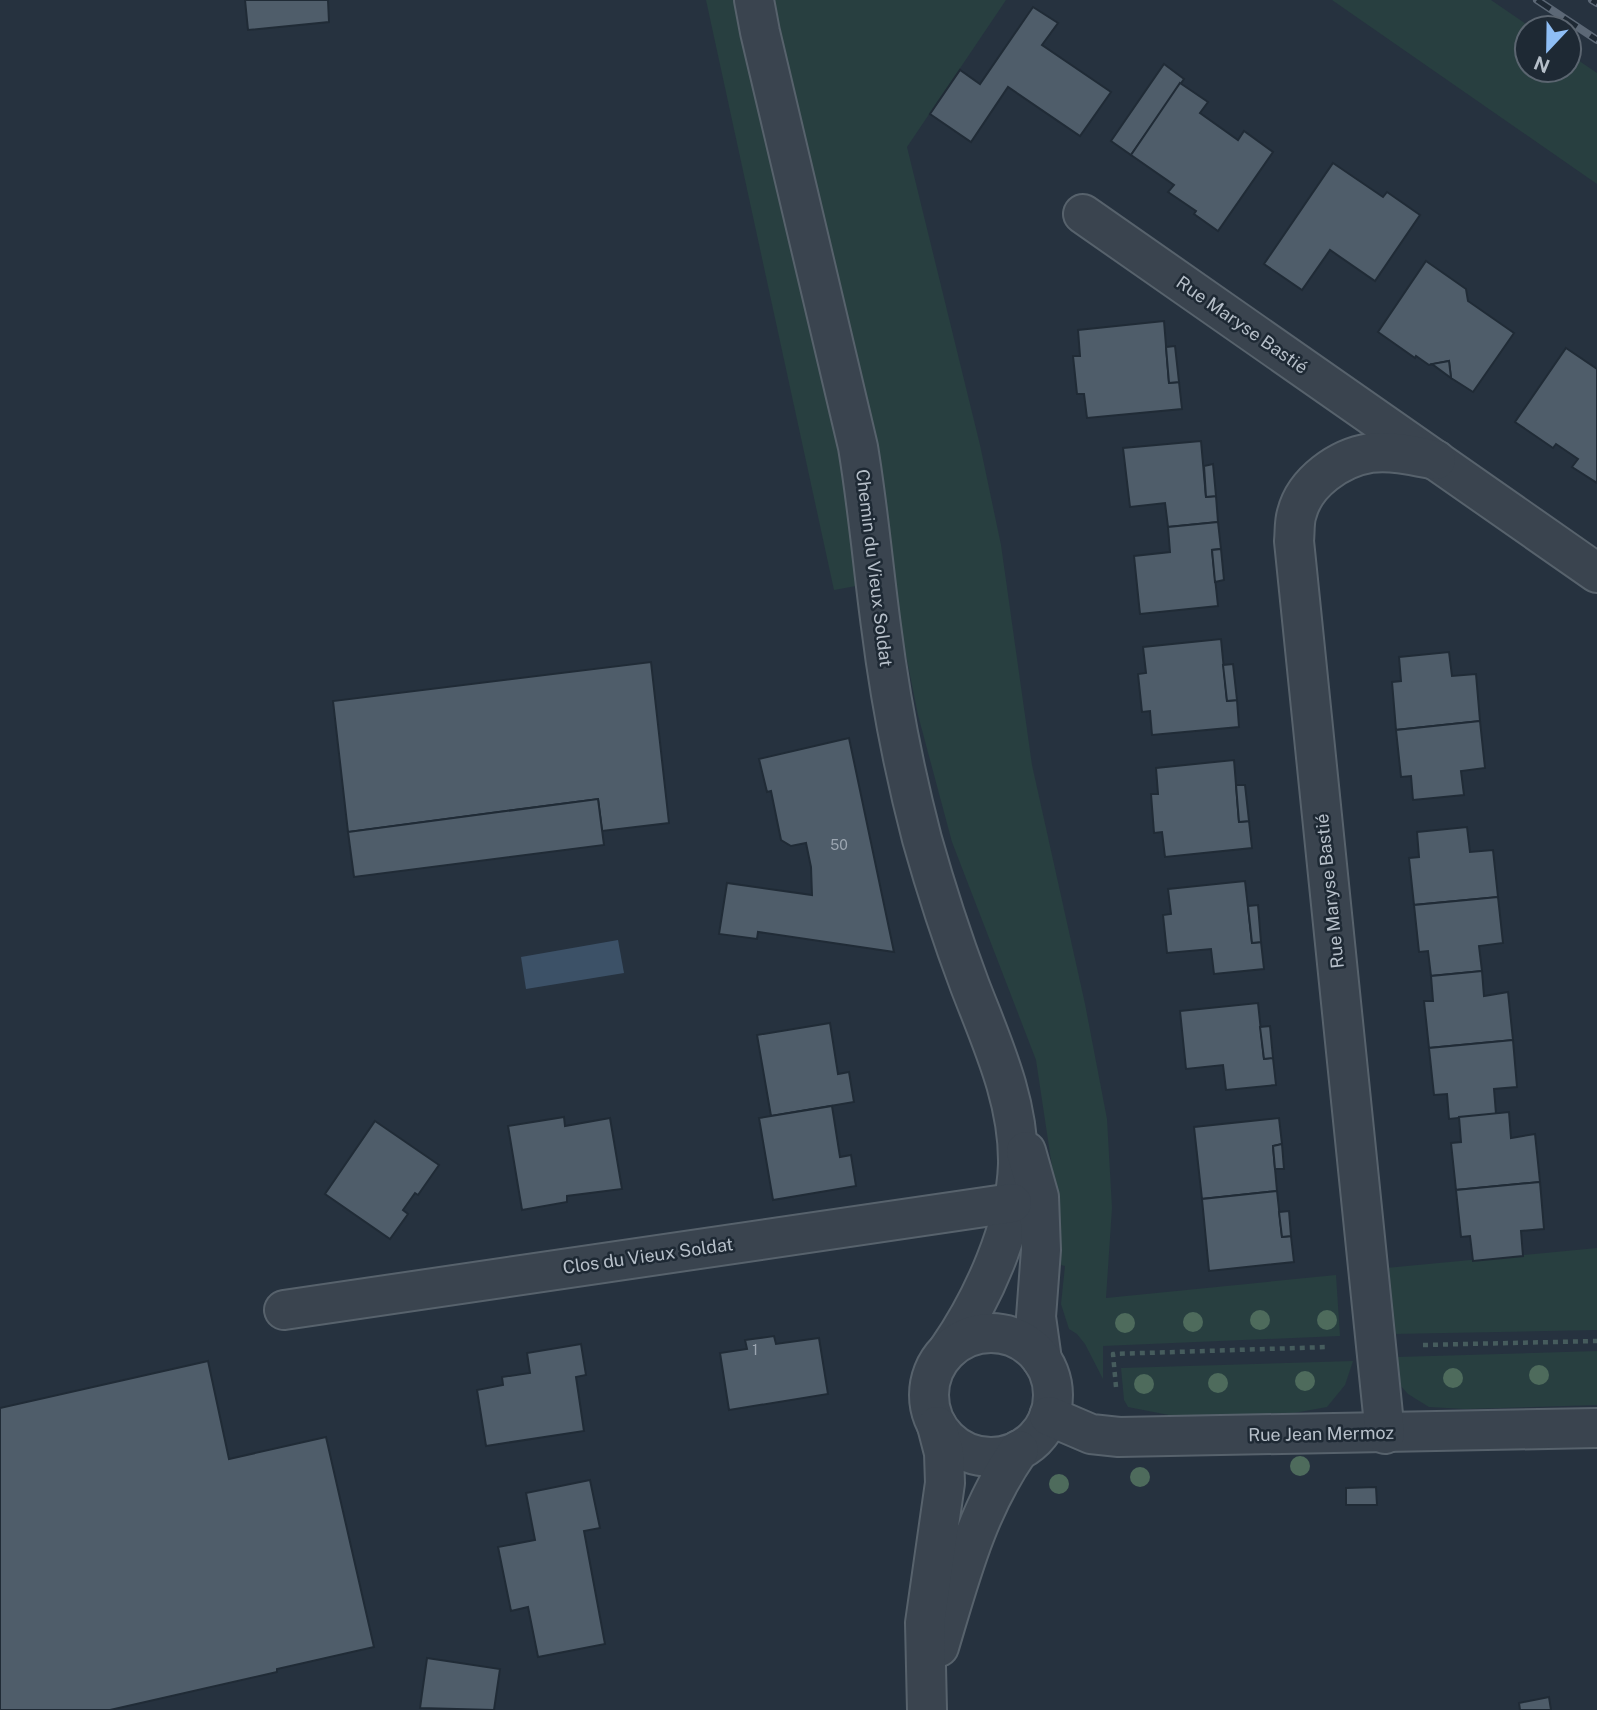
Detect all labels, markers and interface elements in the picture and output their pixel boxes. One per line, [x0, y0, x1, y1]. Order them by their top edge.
north arrow [1513, 14, 1583, 84]
text: N [1531, 52, 1553, 78]
street label: Rue Maryse Bastié [1173, 271, 1312, 378]
street label: Chemin du Vieux Soldat [852, 468, 897, 668]
street label: Rue Maryse Bastié [1311, 813, 1348, 969]
house number: 50 [830, 837, 848, 853]
street label: Clos du Vieux Soldat [561, 1233, 735, 1278]
house number: 1 [752, 1342, 758, 1358]
street label: Rue Jean Mermoz [1248, 1422, 1394, 1445]

